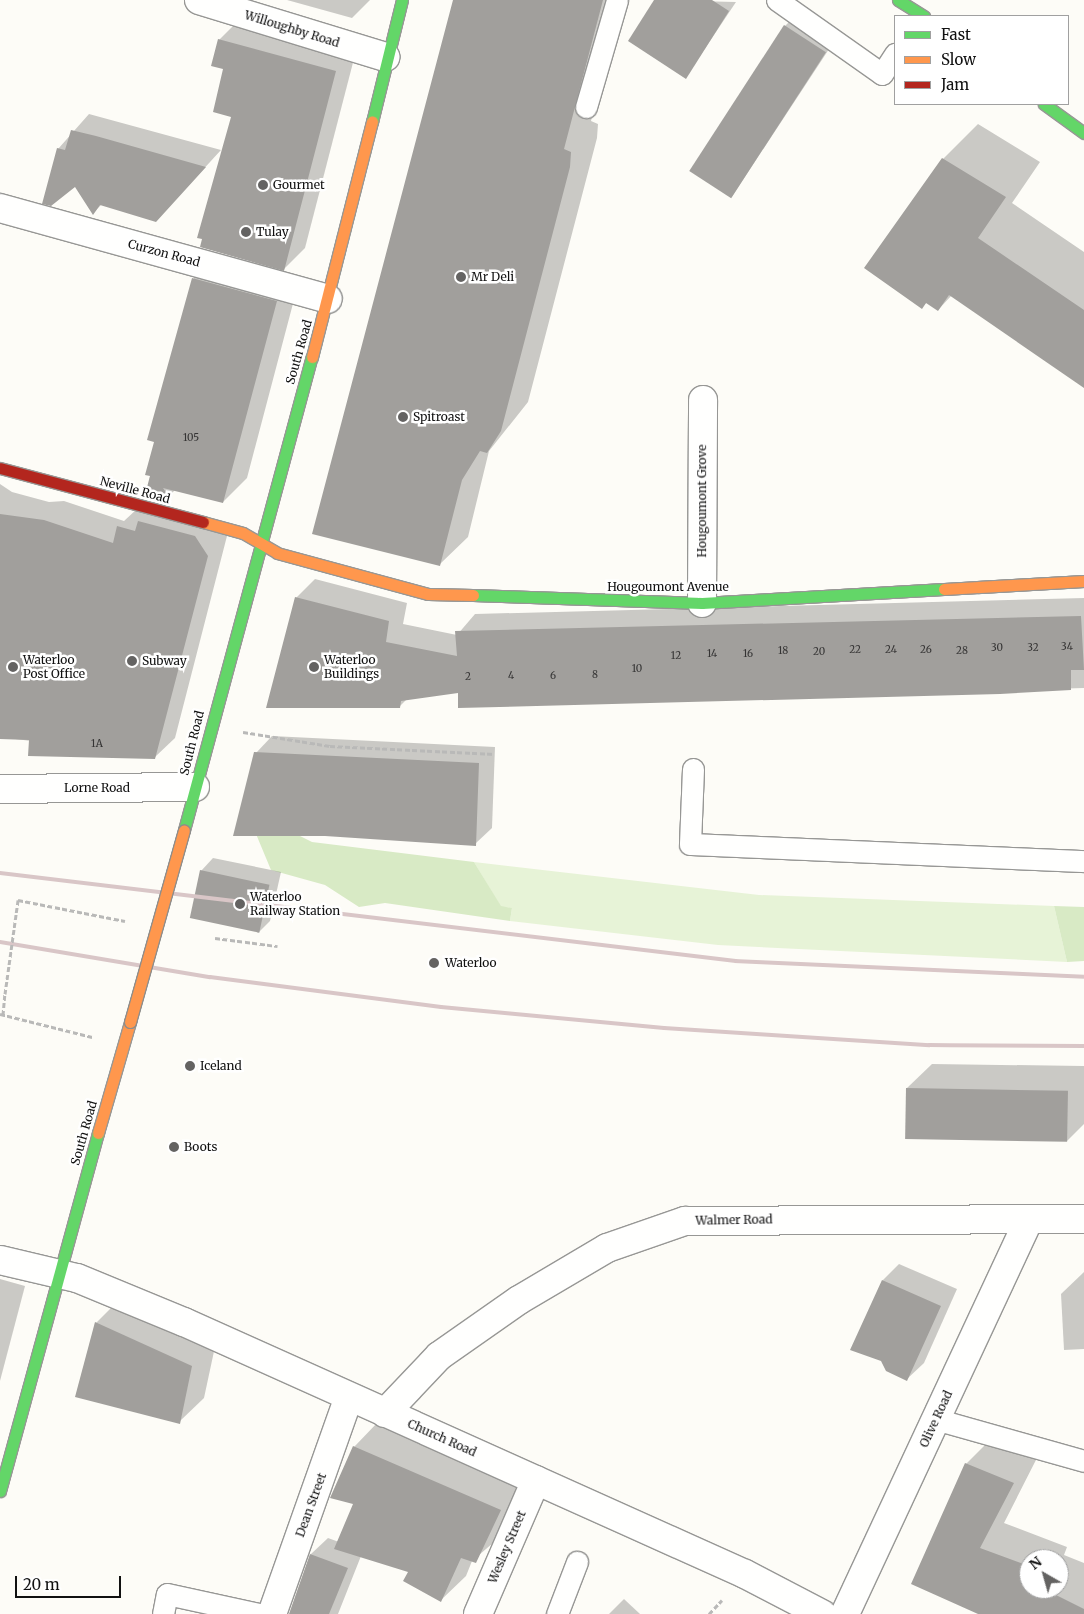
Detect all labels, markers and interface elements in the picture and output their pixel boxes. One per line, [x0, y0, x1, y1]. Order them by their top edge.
street label: Willoughby Road [243, 8, 341, 50]
legend [894, 15, 1069, 105]
text: Fast [941, 25, 971, 44]
text: Slow [941, 50, 976, 69]
text: Jam [941, 75, 969, 94]
place label: Gourmet [273, 178, 325, 192]
marker: Gourmet [257, 179, 269, 191]
place label: Tulay [256, 225, 289, 239]
marker: Tulay [240, 226, 252, 238]
street label: Curzon Road [126, 236, 202, 270]
place label: Mr Deli [471, 270, 514, 284]
marker: Mr Deli [455, 271, 467, 283]
street label: South Road [283, 318, 315, 386]
place label: Spitroast [413, 410, 465, 424]
marker: Spitroast [397, 411, 409, 423]
house number: 105 [183, 432, 199, 444]
street label: Hougoumont Grove [695, 444, 709, 558]
street label: Neville Road [98, 474, 172, 506]
street label: Hougoumont Avenue [607, 580, 729, 594]
house number: 34 [1061, 641, 1073, 653]
house number: 30 [991, 642, 1003, 654]
house number: 32 [1027, 642, 1039, 654]
house number: 22 [849, 644, 861, 656]
house number: 24 [885, 644, 897, 656]
house number: 26 [920, 644, 932, 656]
house number: 18 [778, 645, 788, 657]
house number: 28 [956, 645, 968, 657]
house number: 20 [813, 646, 825, 658]
house number: 14 [707, 648, 717, 660]
house number: 16 [743, 648, 753, 660]
house number: 12 [671, 650, 681, 662]
place label: Waterloo Post Office [23, 653, 85, 681]
place label: Waterloo Buildings [324, 653, 379, 681]
place label: Subway [142, 654, 187, 668]
marker: Subway [126, 655, 138, 667]
marker: Waterloo Post Office [7, 661, 19, 673]
marker: Waterloo Buildings [308, 661, 320, 673]
house number: 10 [632, 663, 642, 675]
house number: 8 [592, 669, 598, 681]
house number: 4 [508, 670, 514, 682]
house number: 6 [550, 670, 556, 682]
house number: 2 [465, 671, 471, 683]
street label: South Road [177, 709, 207, 777]
house number: 1A [91, 738, 103, 750]
street label: Lorne Road [64, 781, 130, 795]
place label: Waterloo Railway Station [250, 890, 340, 918]
marker: Waterloo Railway Station [234, 898, 246, 910]
marker: Waterloo [427, 956, 441, 970]
place label: Waterloo [445, 956, 497, 970]
place label: Iceland [200, 1059, 242, 1073]
marker: Iceland [184, 1060, 196, 1072]
street label: South Road [68, 1099, 100, 1167]
place label: Boots [184, 1140, 217, 1154]
marker: Boots [168, 1141, 180, 1153]
street label: Walmer Road [695, 1212, 773, 1228]
street label: Olive Road [917, 1388, 955, 1450]
street label: Church Road [405, 1416, 479, 1460]
street label: Dean Street [293, 1471, 329, 1539]
street label: Wesley Street [485, 1508, 529, 1586]
north arrow [1019, 1549, 1069, 1599]
text: N [1025, 1552, 1045, 1573]
scale bar [18, 1566, 124, 1598]
text: 20 m [23, 1575, 60, 1594]

